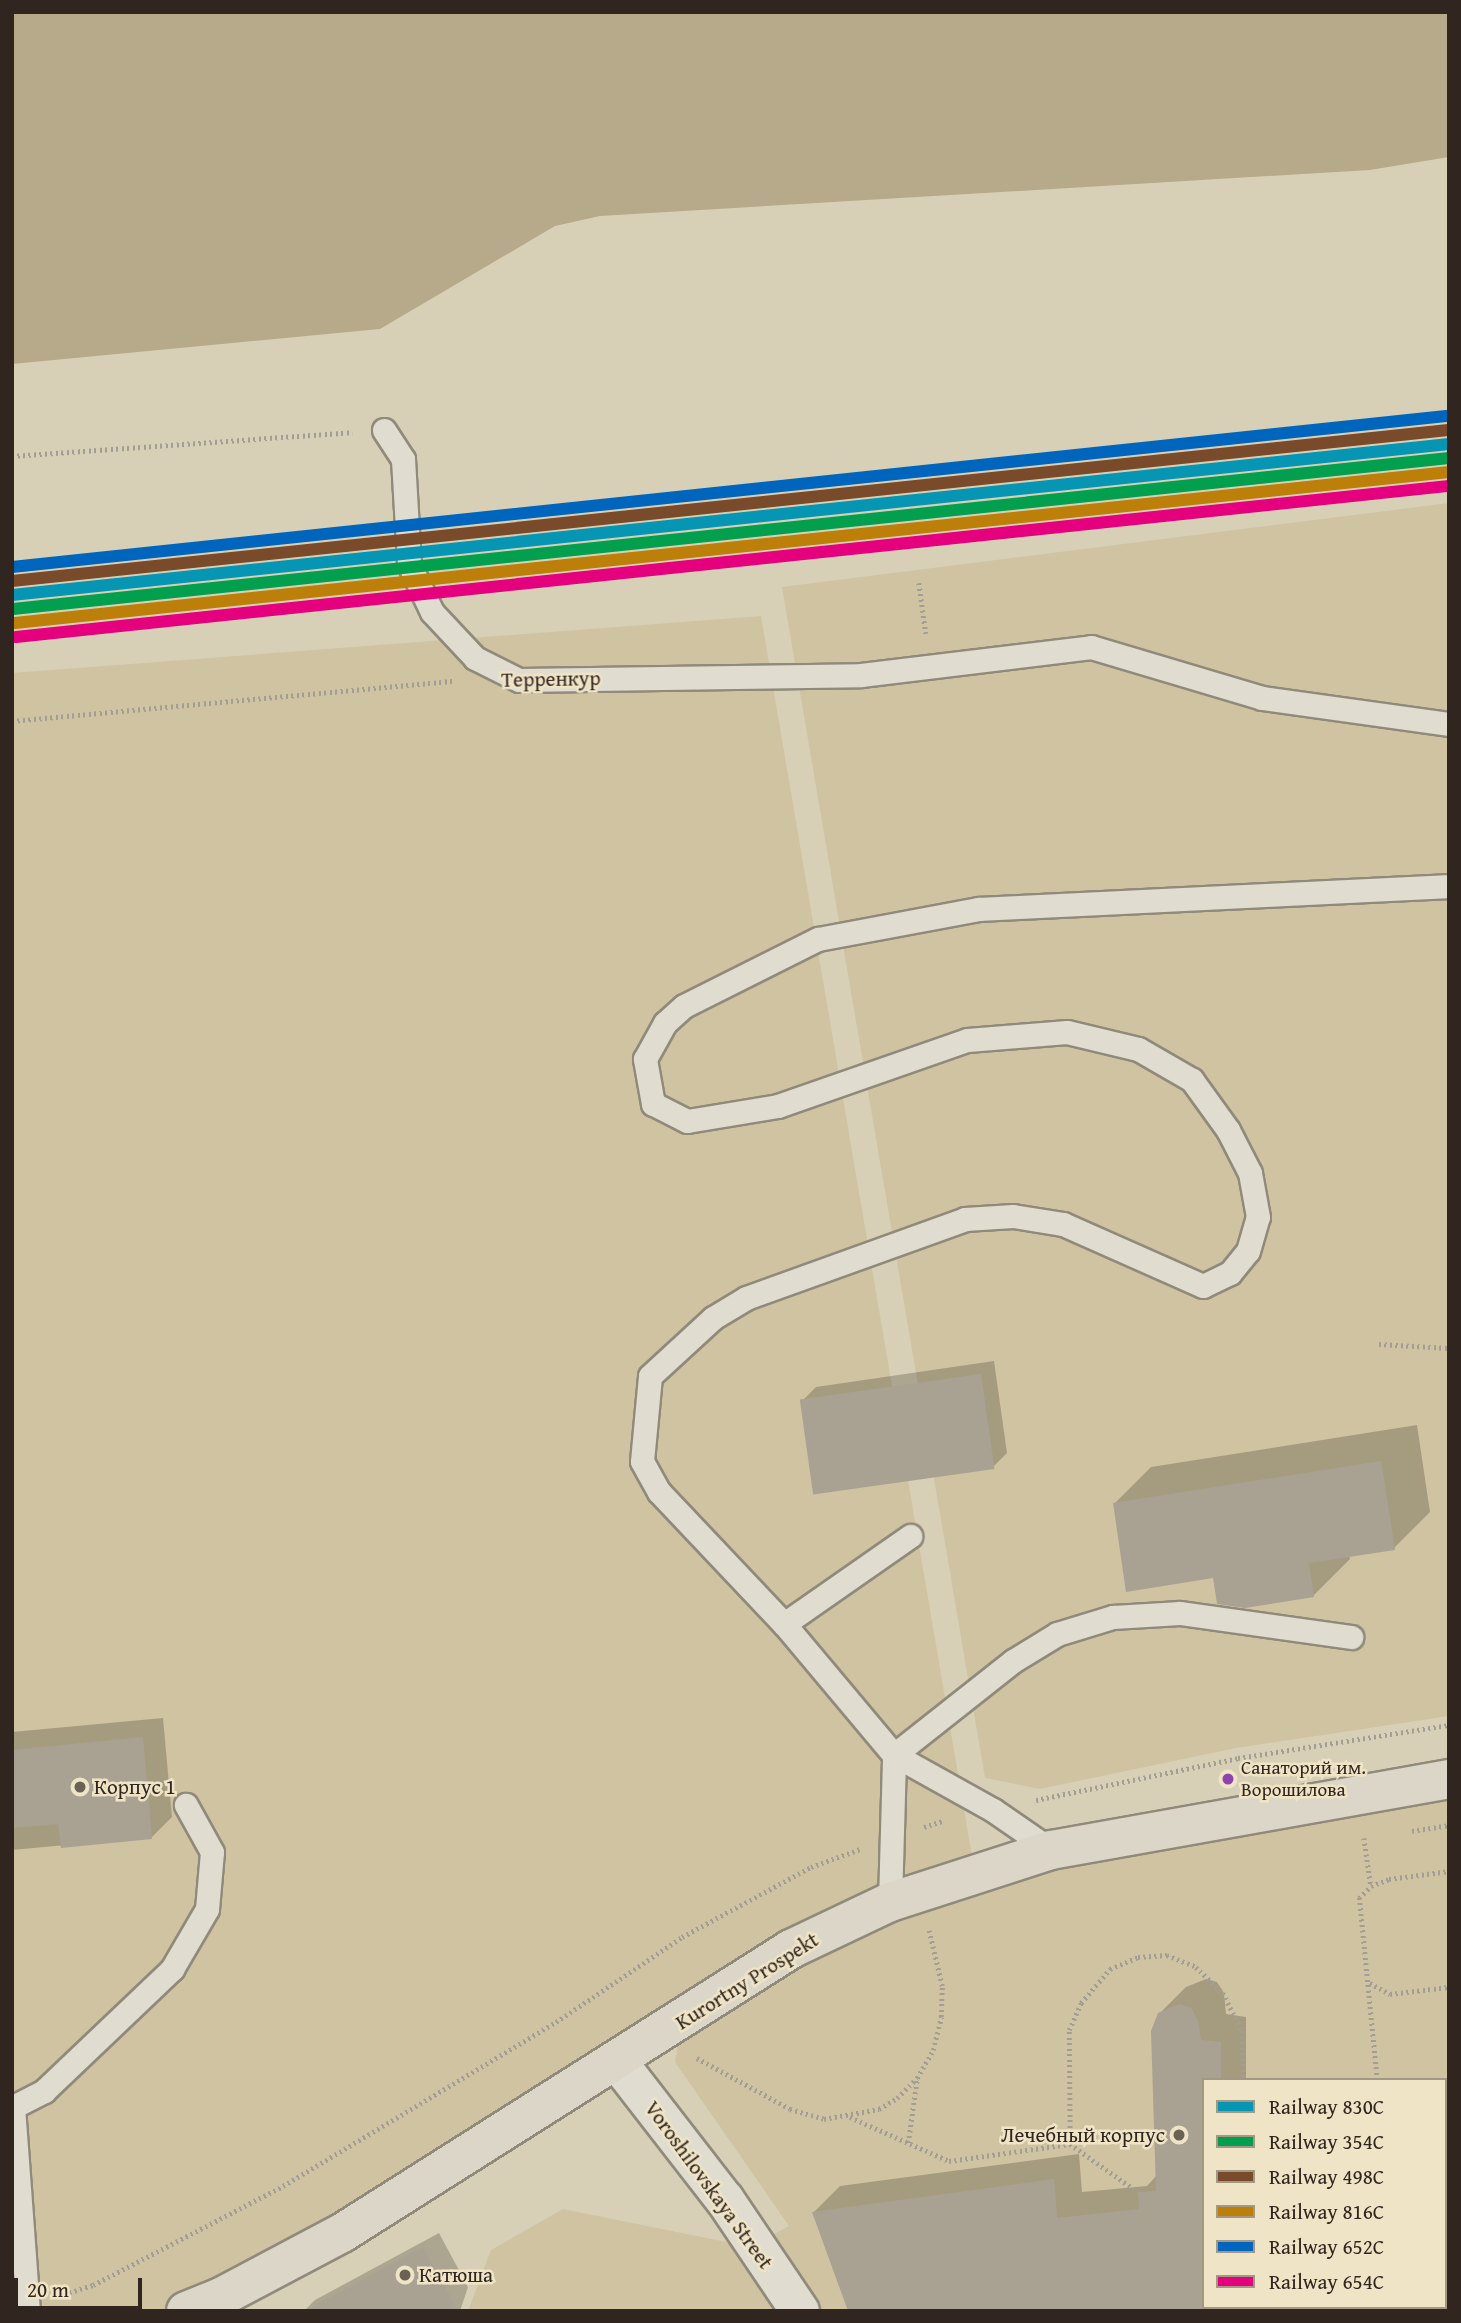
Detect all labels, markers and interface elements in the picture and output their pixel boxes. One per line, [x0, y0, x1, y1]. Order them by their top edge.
street label: Терренкур [501, 666, 601, 692]
place label: Санаторий им. Ворошилова [1241, 1757, 1366, 1801]
marker: Санаторий им. Ворошилова [1221, 1772, 1235, 1786]
place label: Корпус 1 [94, 1774, 176, 1800]
marker: Корпус 1 [72, 1779, 88, 1795]
street label: Kurortny Prospekt [671, 1927, 823, 2035]
legend [1202, 2078, 1447, 2309]
text: Railway 830С [1269, 2091, 1384, 2122]
street label: Voroshilovskaya Street [640, 2096, 778, 2274]
place label: Лечебный корпус [1001, 2122, 1165, 2148]
text: Railway 354С [1269, 2126, 1384, 2157]
marker: Лечебный корпус [1171, 2127, 1187, 2143]
text: Railway 498С [1269, 2161, 1384, 2192]
text: Railway 816С [1269, 2196, 1384, 2227]
text: Railway 652С [1269, 2231, 1384, 2262]
place label: Катюша [419, 2262, 493, 2288]
scale bar [18, 2264, 145, 2308]
text: Railway 654С [1269, 2266, 1384, 2297]
marker: Катюша [397, 2267, 413, 2283]
text: 20 m [27, 2274, 69, 2305]

